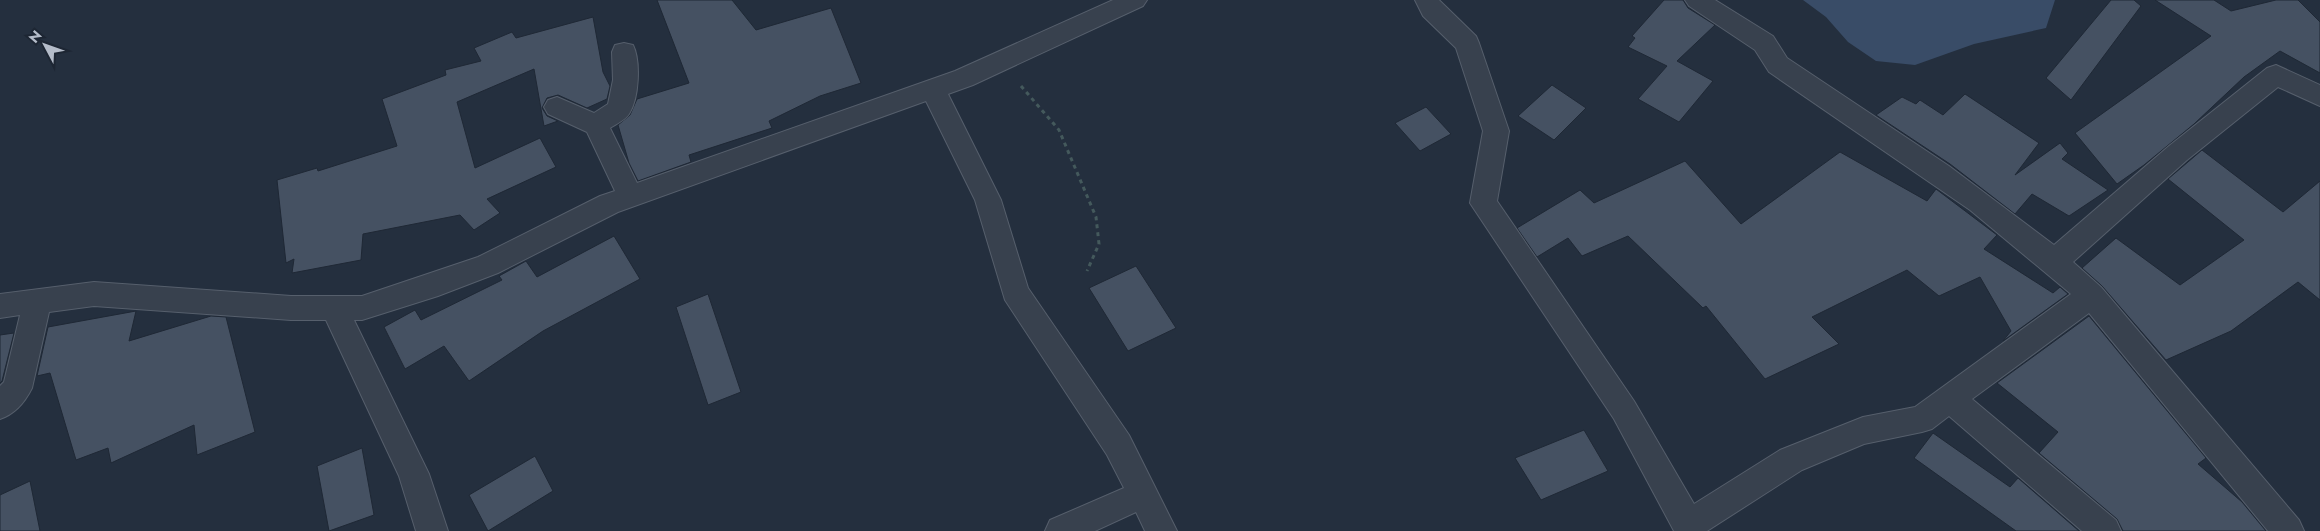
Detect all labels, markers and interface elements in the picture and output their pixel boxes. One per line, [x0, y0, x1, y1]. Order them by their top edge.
north arrow [20, 20, 70, 70]
text: N [24, 26, 46, 47]

